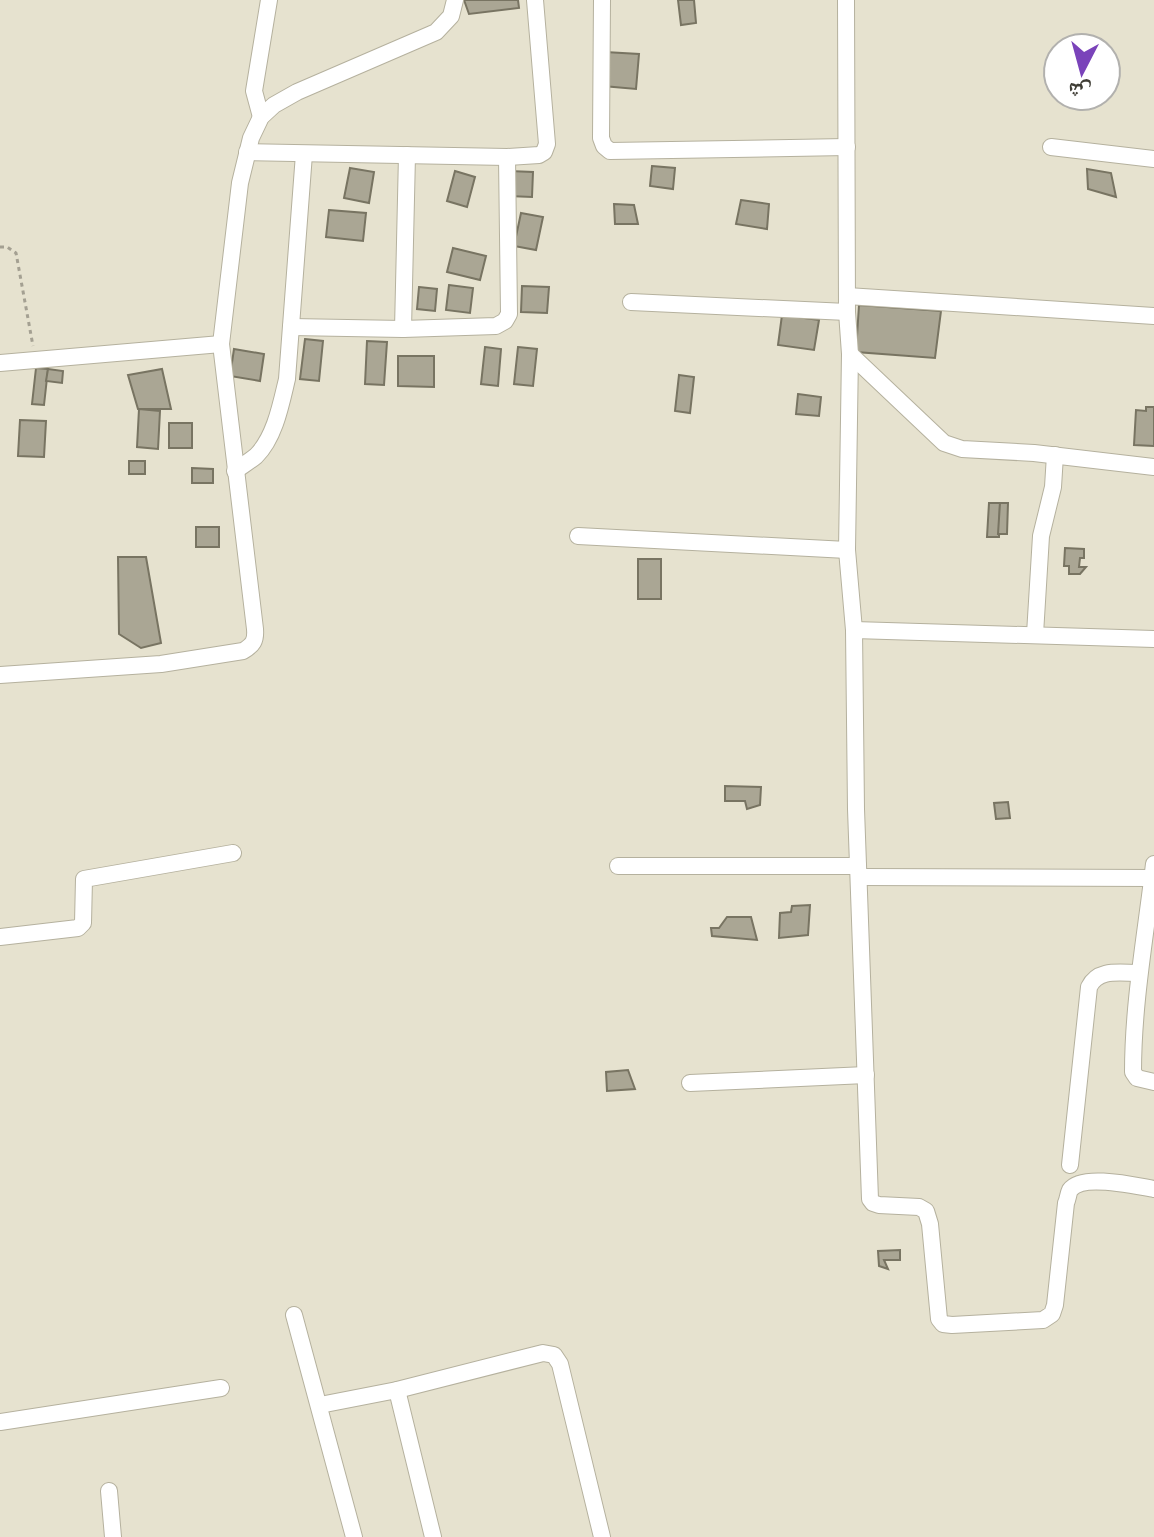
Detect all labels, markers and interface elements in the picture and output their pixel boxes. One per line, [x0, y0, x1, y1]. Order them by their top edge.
north arrow [1042, 32, 1122, 112]
text: ش [1067, 77, 1093, 106]

